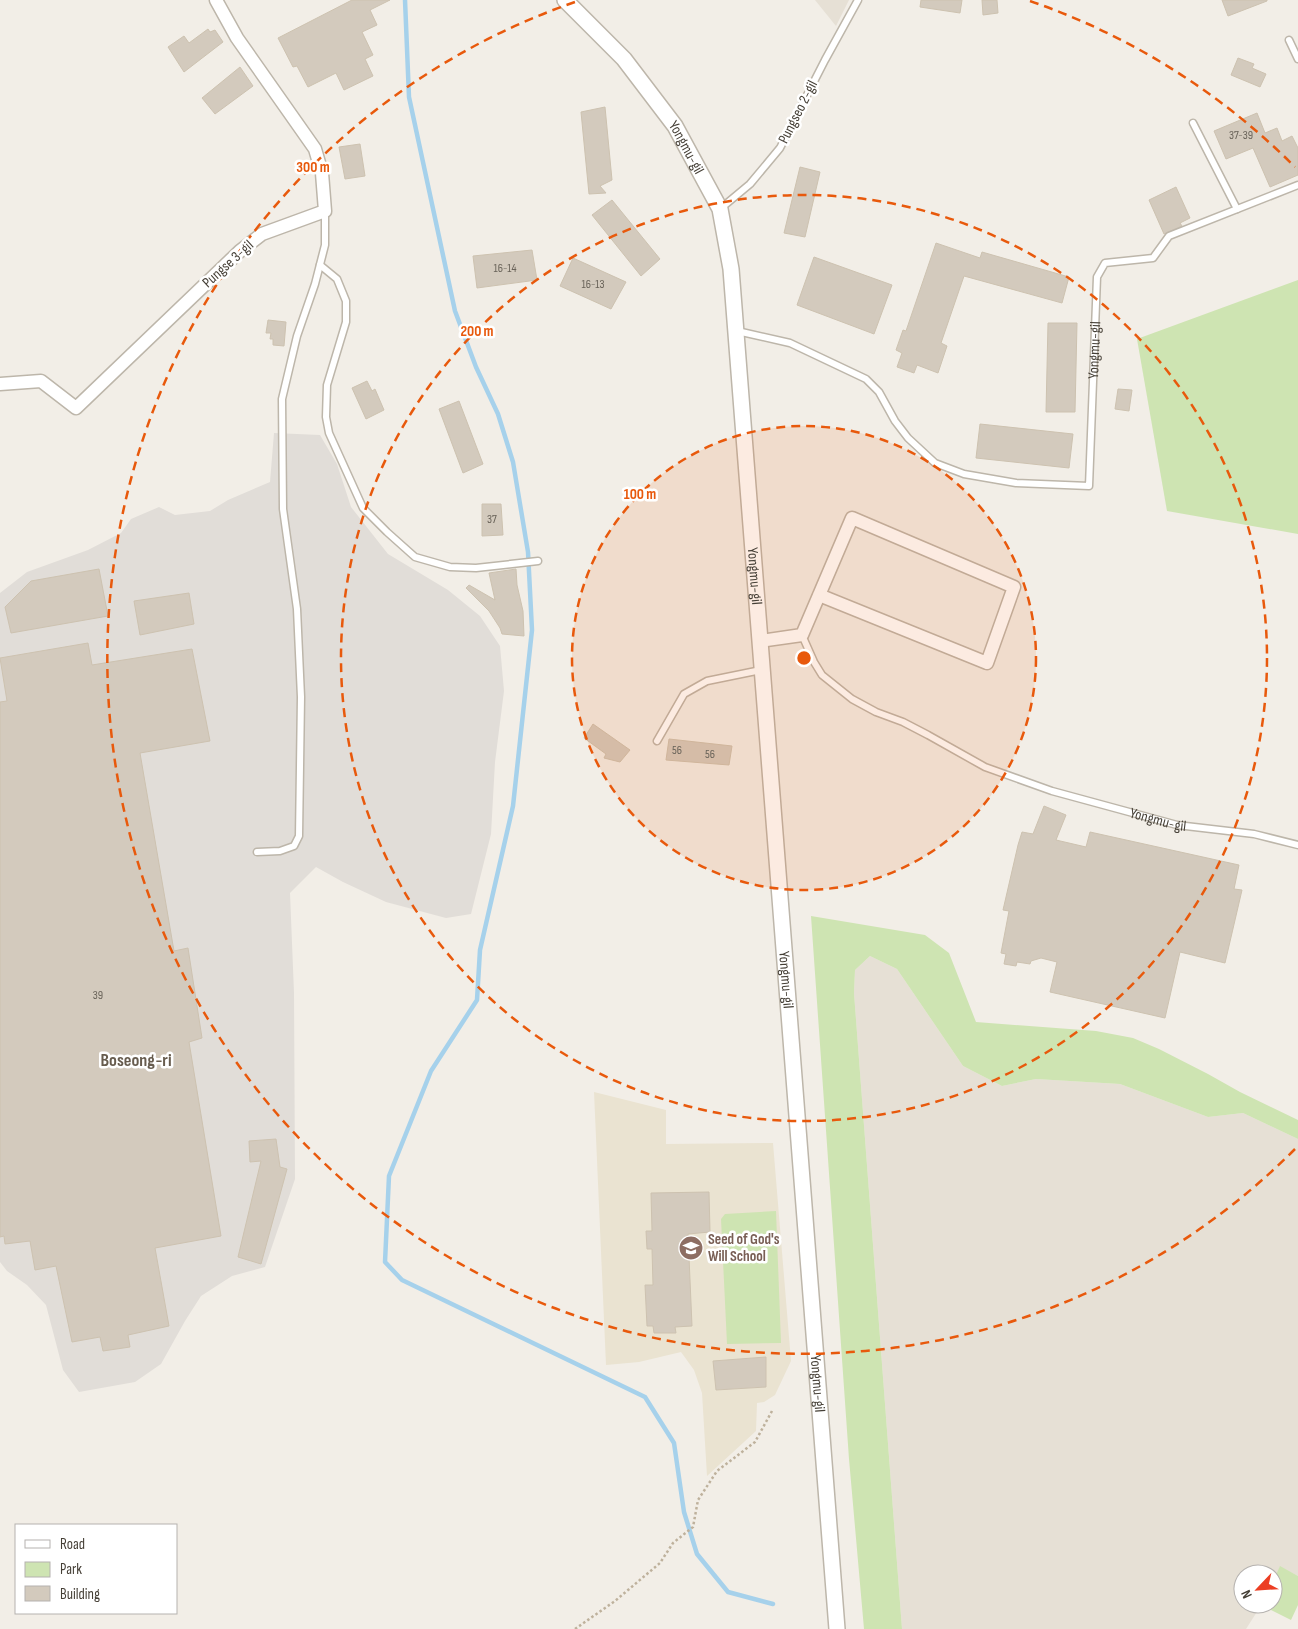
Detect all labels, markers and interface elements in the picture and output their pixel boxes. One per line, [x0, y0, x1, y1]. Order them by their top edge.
street label: Pungseo 2-gil [774, 77, 822, 147]
street label: Yongmu-gil [665, 117, 709, 177]
house number: 37-39 [1229, 128, 1253, 143]
text: 300 m [296, 158, 330, 177]
street label: Pungse 3-gil [198, 236, 258, 292]
house number: 16-14 [493, 261, 517, 276]
house number: 16-13 [581, 277, 605, 292]
street label: Yongmu-gil [1084, 321, 1105, 379]
text: 200 m [460, 322, 494, 341]
text: 100 m [624, 485, 656, 504]
house number: 37 [487, 512, 497, 527]
street label: Yongmu-gil [743, 547, 767, 605]
centre of rings [795, 649, 813, 667]
house number: 56 [672, 743, 682, 758]
house number: 56 [705, 747, 715, 762]
street label: Yongmu-gil [1128, 803, 1187, 836]
street label: Yongmu-gil [775, 950, 798, 1009]
house number: 39 [93, 988, 103, 1003]
district label: Boseong-ri [100, 1050, 172, 1071]
place label: Seed of God's Will School [708, 1230, 780, 1266]
school or university icon: Seed of God's Will School [678, 1235, 704, 1261]
street label: Yongmu-gil [806, 1354, 830, 1413]
legend [15, 1524, 178, 1614]
text: Road [60, 1535, 85, 1554]
text: Park [60, 1560, 82, 1579]
north arrow [1233, 1564, 1283, 1614]
text: Building [60, 1585, 100, 1604]
text: N [1237, 1587, 1256, 1601]

